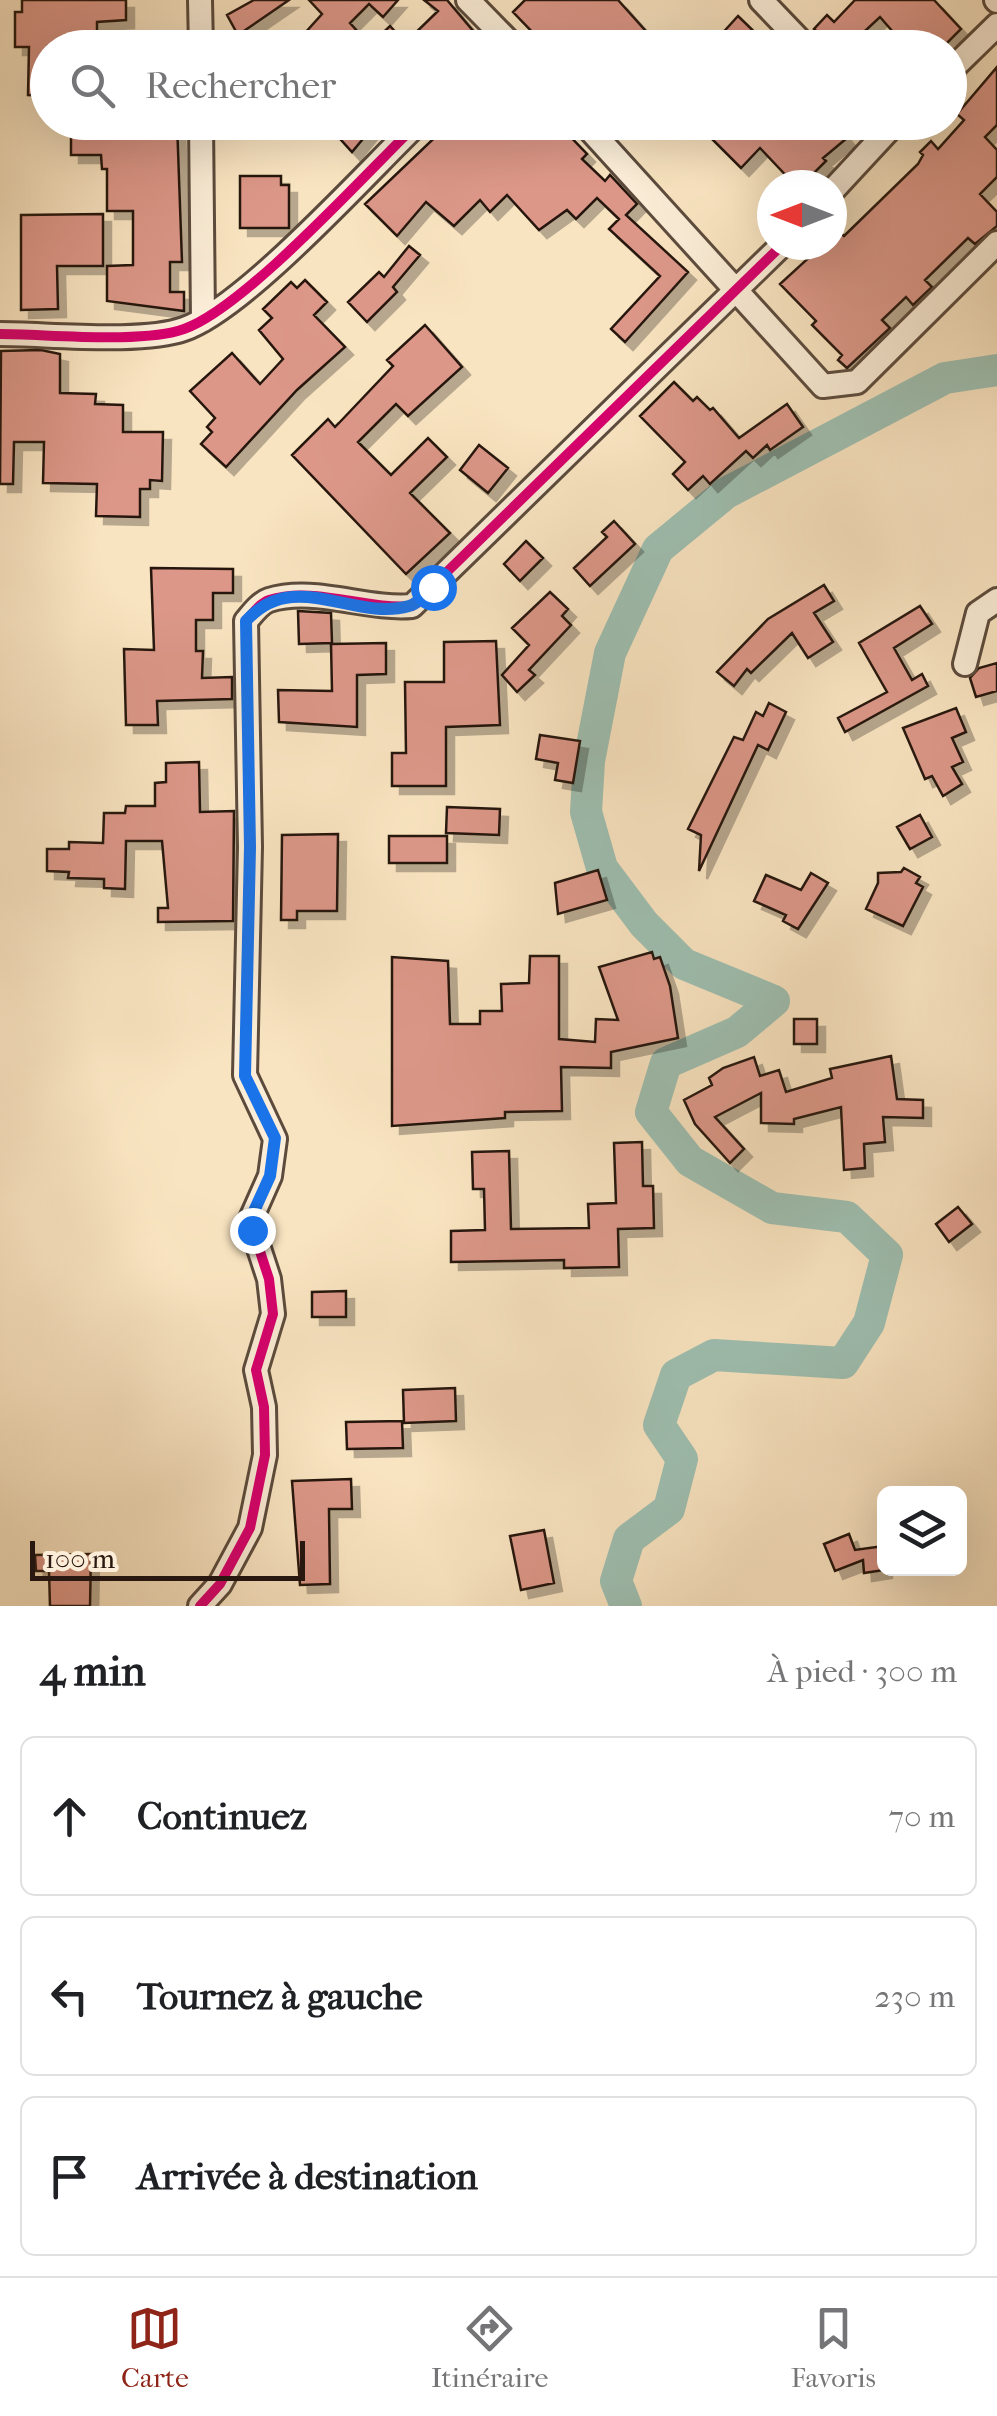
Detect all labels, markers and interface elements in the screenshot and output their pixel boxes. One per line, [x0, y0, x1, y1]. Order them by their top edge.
search box [30, 30, 967, 140]
icon: search [65, 58, 120, 113]
text: Rechercher [145, 63, 336, 108]
north arrow [757, 170, 847, 260]
route start [411, 565, 457, 611]
route end [230, 1208, 276, 1254]
map controls [877, 1486, 967, 1576]
button: layers [877, 1486, 967, 1576]
scale bar [30, 1536, 305, 1580]
text: 100 m [45, 1542, 115, 1575]
text: 4 min [40, 1647, 146, 1696]
text: À pied · 300 m [768, 1653, 957, 1690]
icon: ahead [42, 1789, 97, 1844]
text: Continuez [137, 1794, 307, 1839]
text: 70 m [889, 1798, 955, 1835]
icon: left [42, 1969, 97, 2024]
text: Tournez à gauche [137, 1974, 423, 2019]
text: 230 m [874, 1978, 955, 2015]
icon: arrive [42, 2149, 97, 2204]
text: Arrivée à destination [137, 2154, 478, 2199]
tab: Carte [121, 2301, 189, 2394]
tab: Itinéraire [431, 2301, 548, 2394]
tab: Favoris [791, 2301, 876, 2394]

